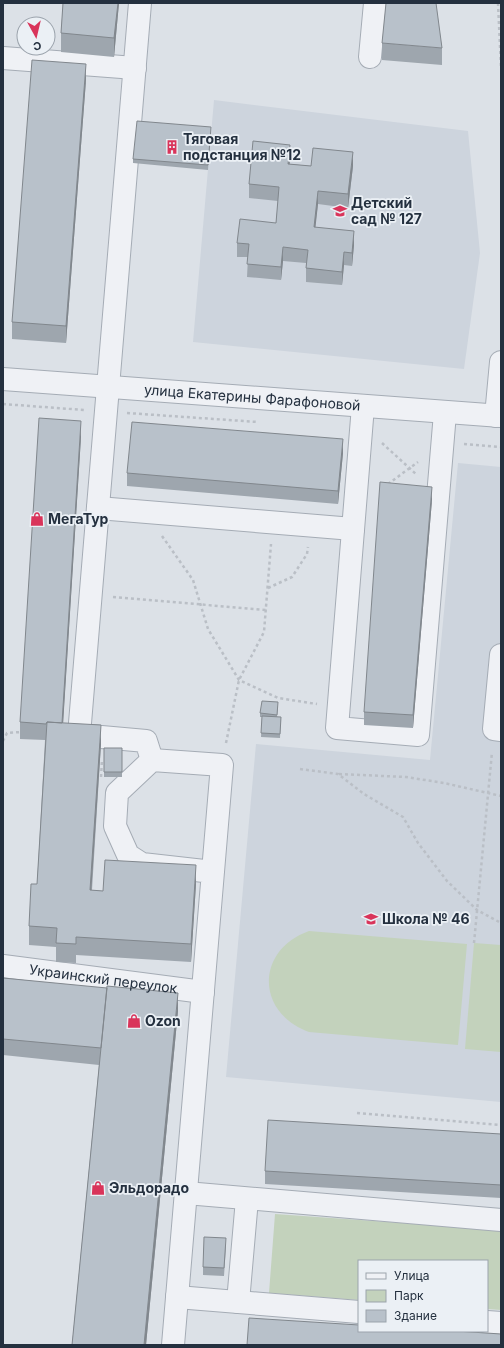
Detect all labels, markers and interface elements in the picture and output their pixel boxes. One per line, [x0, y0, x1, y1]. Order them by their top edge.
north arrow [16, 16, 56, 56]
text: С [32, 38, 42, 53]
place label: Тяговая подстанция №12 [183, 130, 301, 163]
building icon: Тяговая подстанция №12 [164, 139, 180, 155]
place label: Детский сад № 127 [351, 194, 422, 227]
school or university icon: Детский сад № 127 [332, 203, 348, 219]
street label: улица Екатерины Фарафоновой [144, 381, 361, 414]
place label: МегаТур [48, 510, 109, 527]
shop icon: МегаТур [29, 511, 45, 527]
place label: Школа № 46 [382, 910, 469, 927]
school or university icon: Школа № 46 [363, 911, 379, 927]
street label: Украинский переулок [28, 960, 179, 997]
place label: Ozon [145, 1012, 181, 1029]
shop icon: Ozon [126, 1013, 142, 1029]
place label: Эльдорадо [109, 1179, 189, 1196]
shop icon: Эльдорадо [90, 1180, 106, 1196]
legend [358, 1260, 488, 1332]
text: Улица [394, 1268, 429, 1283]
text: Парк [394, 1288, 424, 1303]
text: Здание [394, 1308, 437, 1323]

